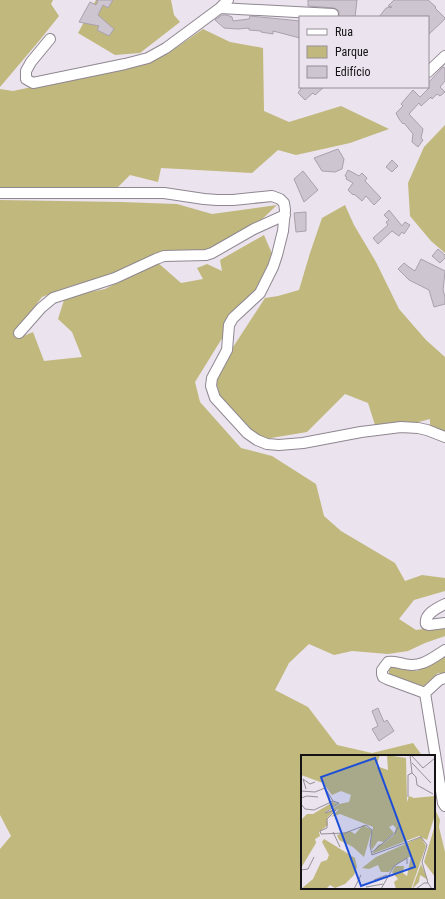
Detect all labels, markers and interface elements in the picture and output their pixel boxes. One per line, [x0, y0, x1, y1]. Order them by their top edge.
legend [299, 16, 429, 88]
text: Rua [335, 25, 353, 39]
text: Parque [335, 45, 369, 59]
text: Edifício [335, 65, 371, 79]
inset map [301, 755, 435, 889]

